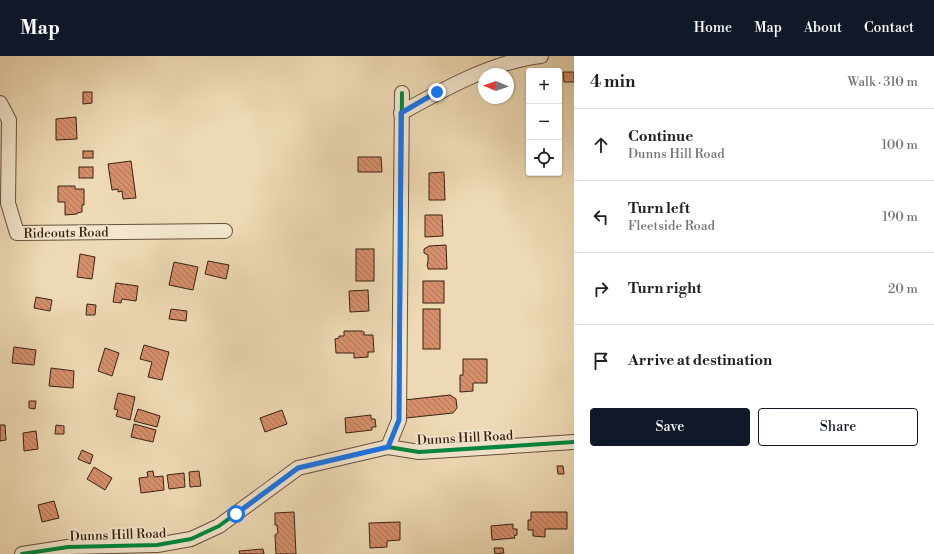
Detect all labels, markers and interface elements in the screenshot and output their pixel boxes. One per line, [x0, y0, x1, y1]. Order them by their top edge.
text: Map [20, 16, 60, 40]
text: Home [694, 19, 732, 37]
text: Map [754, 19, 782, 37]
text: About [804, 19, 842, 37]
text: Contact [864, 19, 914, 37]
north arrow [478, 68, 514, 104]
map controls [526, 68, 562, 176]
button: + [526, 68, 562, 104]
text: 4 min [590, 71, 635, 93]
text: Walk · 310 m [848, 74, 918, 90]
route end [428, 83, 446, 101]
button: − [526, 104, 562, 140]
text: Continue [628, 127, 693, 146]
icon: ahead [590, 134, 612, 156]
text: 100 m [882, 137, 918, 153]
button: locate [526, 140, 562, 176]
text: Dunns Hill Road [628, 146, 725, 162]
text: Turn left [628, 199, 690, 218]
icon: left [590, 206, 612, 228]
text: 190 m [882, 209, 918, 225]
text: Fleetside Road [628, 218, 715, 234]
street label: Rideouts Road [23, 224, 109, 242]
icon: right [590, 278, 612, 300]
text: Turn right [628, 279, 702, 298]
text: 20 m [888, 281, 918, 297]
icon: arrive [590, 350, 612, 372]
text: Arrive at destination [628, 351, 772, 370]
button: Save [590, 408, 750, 446]
button: Share [758, 408, 918, 446]
street label: Dunns Hill Road [416, 427, 514, 449]
route start [227, 505, 245, 523]
street label: Dunns Hill Road [69, 525, 167, 545]

